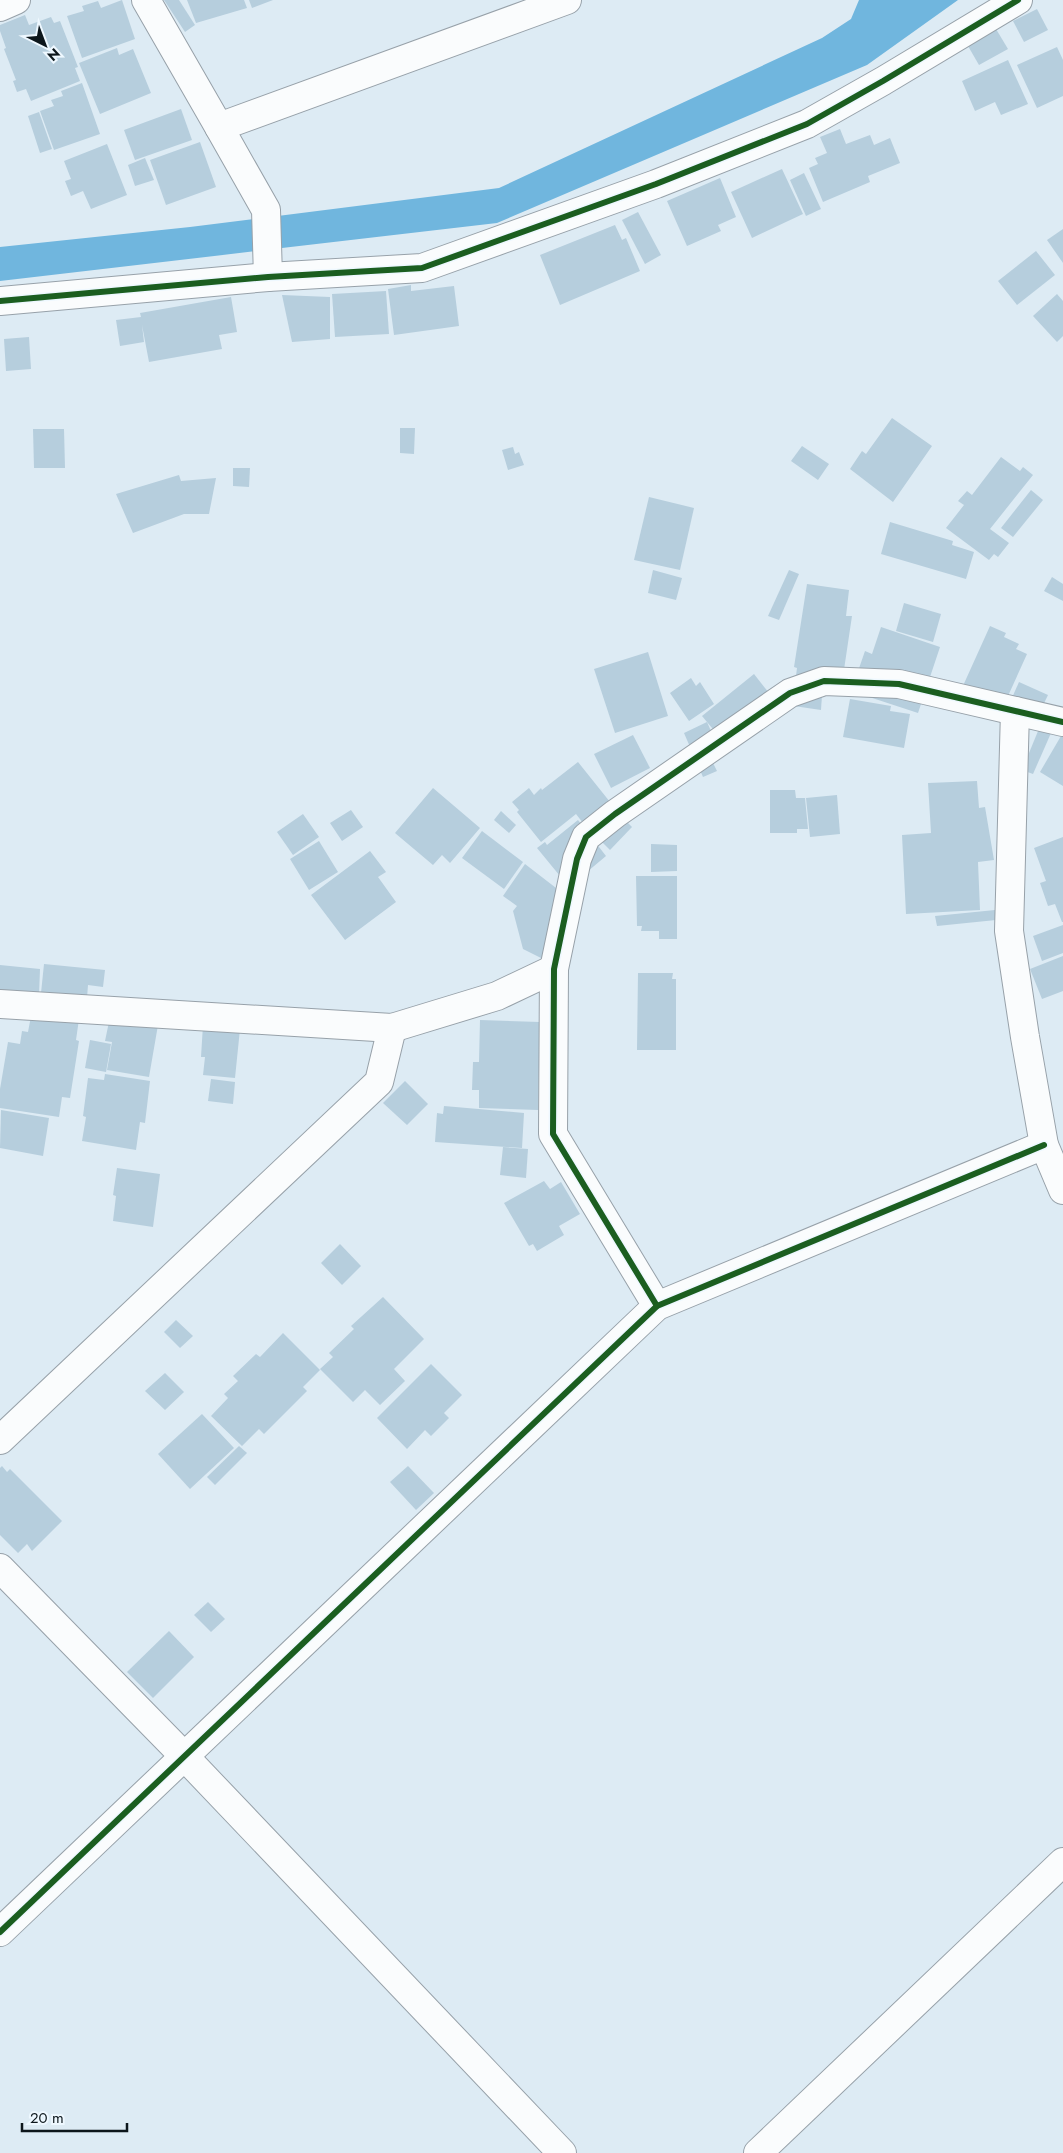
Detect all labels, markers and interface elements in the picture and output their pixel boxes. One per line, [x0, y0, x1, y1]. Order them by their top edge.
north arrow [20, 20, 70, 70]
text: N [43, 44, 65, 66]
scale bar [22, 2100, 128, 2132]
text: 20 m [30, 2107, 64, 2129]

